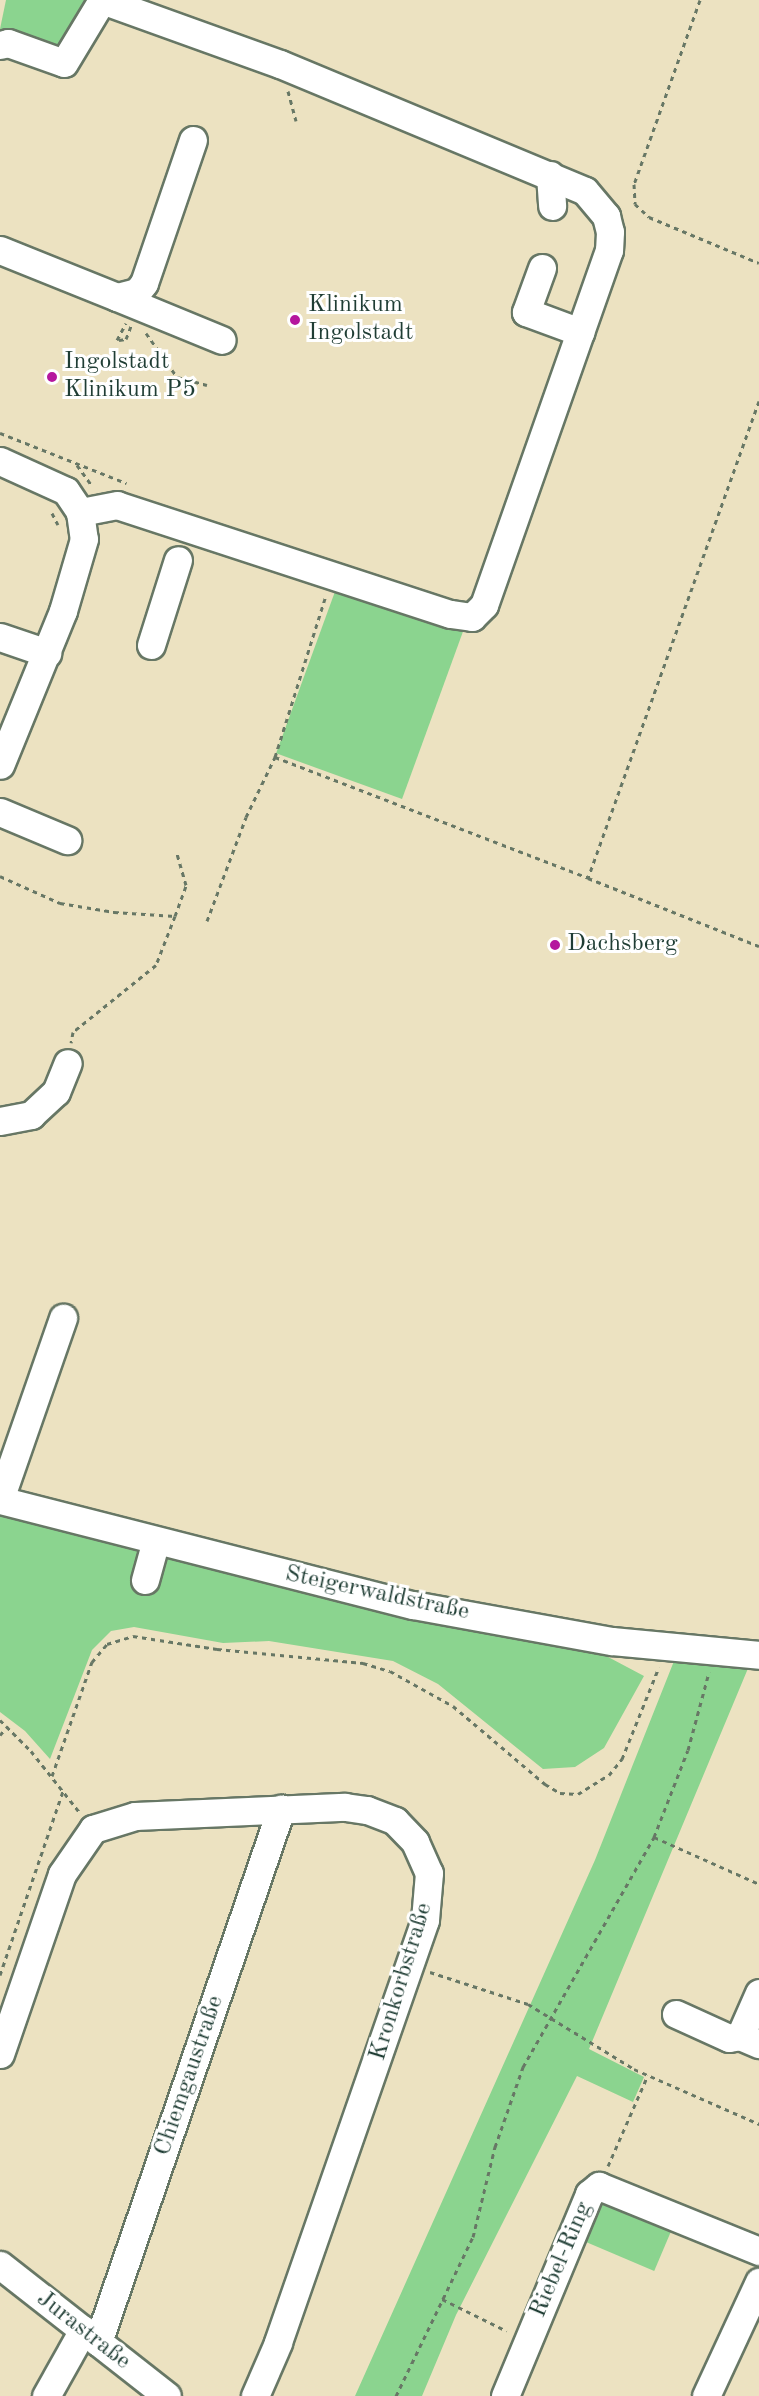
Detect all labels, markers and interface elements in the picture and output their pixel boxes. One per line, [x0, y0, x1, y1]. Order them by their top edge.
place label: Klinikum Ingolstadt [308, 292, 413, 348]
marker: Klinikum Ingolstadt [286, 311, 304, 329]
place label: Ingolstadt Klinikum P5 [64, 349, 196, 405]
marker: Ingolstadt Klinikum P5 [45, 370, 59, 384]
place label: Dachsberg [567, 931, 678, 959]
marker: Dachsberg [548, 938, 562, 952]
street label: Steigerwaldstraße [282, 1560, 472, 1628]
street label: Kronkorbstraße [364, 1900, 440, 2064]
street label: Chiemgaustraße [149, 1992, 231, 2160]
street label: Riebel-Ring [525, 2198, 599, 2322]
street label: Jurastraße [30, 2285, 136, 2377]

